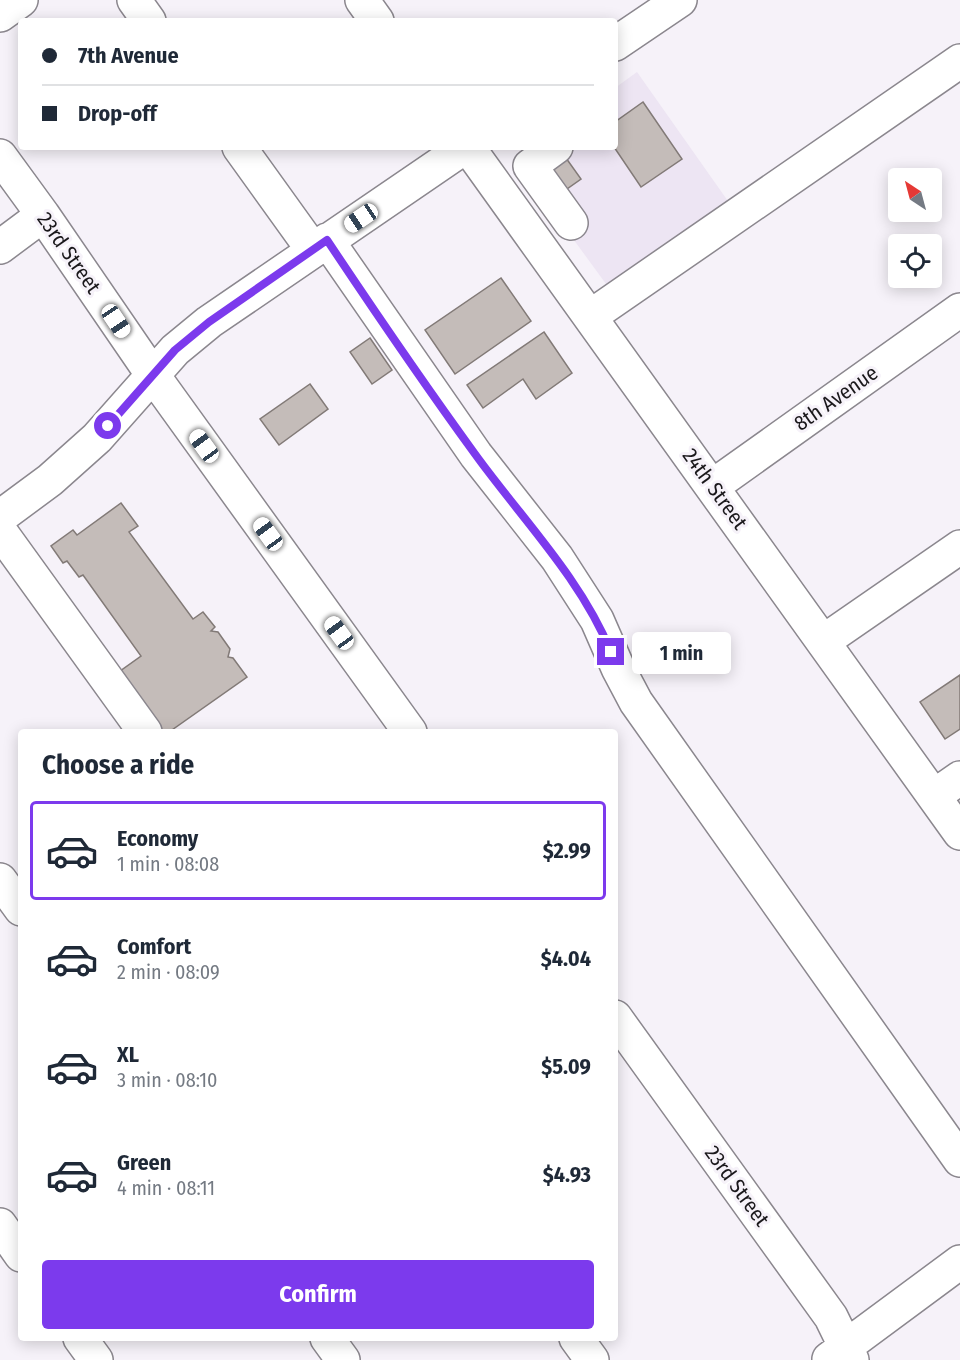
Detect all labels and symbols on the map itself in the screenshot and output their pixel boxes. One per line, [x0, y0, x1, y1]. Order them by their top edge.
north arrow [888, 168, 942, 222]
car [341, 200, 381, 236]
street label: 23rd Street [32, 207, 106, 299]
car [98, 301, 134, 341]
street label: 8th Avenue [789, 360, 883, 436]
route start [94, 412, 121, 439]
car [186, 426, 222, 466]
street label: 24th Street [677, 444, 753, 535]
car [250, 514, 286, 554]
car [321, 613, 357, 653]
callout: 1 min [632, 631, 731, 673]
route end [597, 638, 624, 665]
street label: 23rd Street [699, 1141, 775, 1231]

